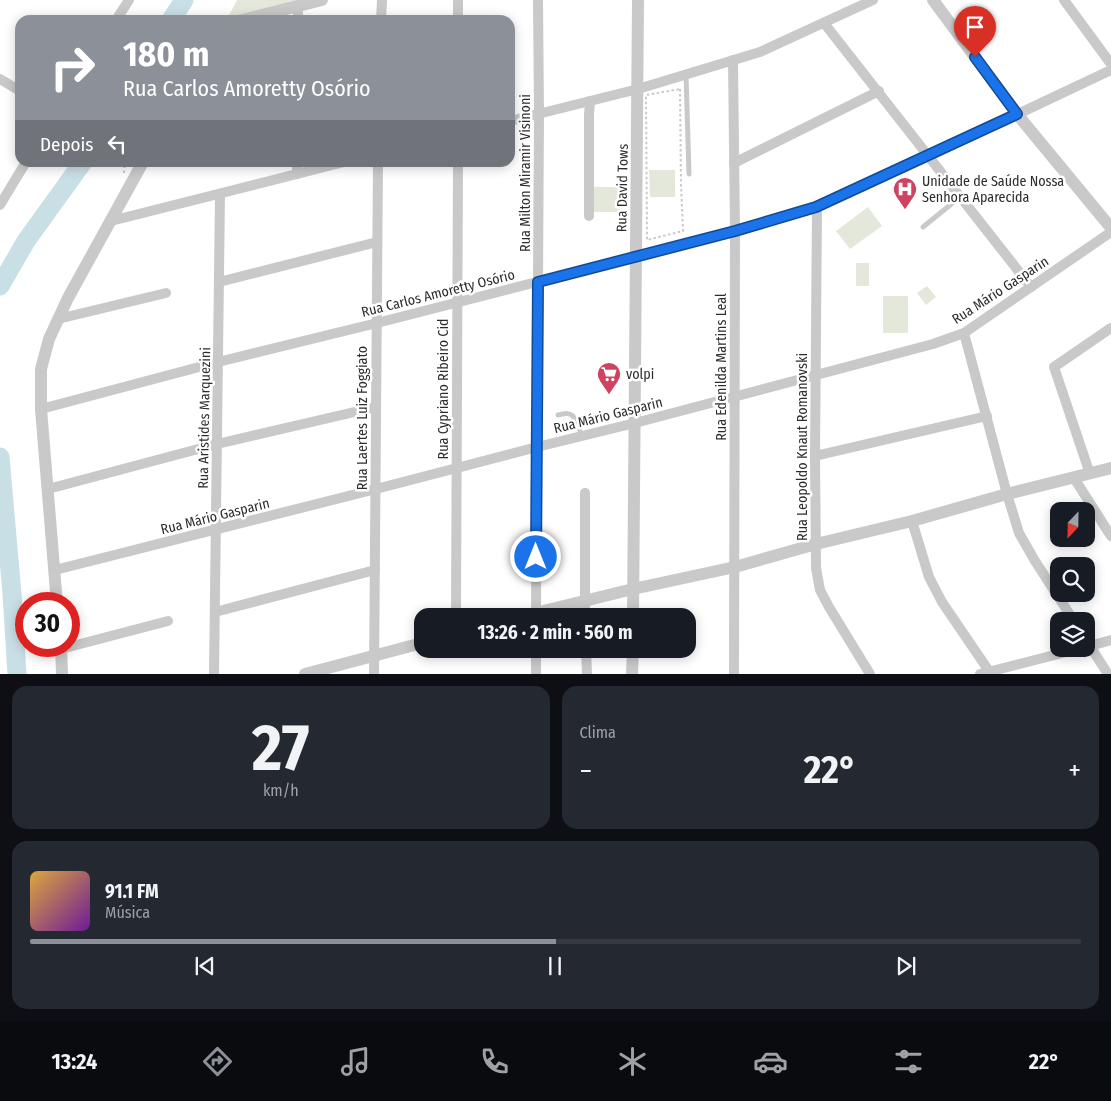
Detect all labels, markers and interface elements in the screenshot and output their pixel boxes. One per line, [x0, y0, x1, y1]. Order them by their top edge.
pin [954, 6, 996, 57]
icon: arrive [961, 13, 989, 41]
text: 180 m [123, 33, 209, 75]
icon: right [40, 35, 105, 100]
text: Rua Carlos Amoretty Osório [123, 75, 371, 102]
street label: Rua Milton Miramir Visinoni [517, 94, 534, 252]
icon: left [103, 130, 131, 158]
text: Depois [40, 133, 93, 156]
street label: Rua David Tows [613, 144, 632, 232]
place label: Unidade de Saúde Nossa Senhora Aparecida [922, 173, 1064, 206]
hospital icon: Unidade de Saúde Nossa Senhora Aparecida [892, 176, 918, 210]
street label: Rua Mário Gasparin [949, 253, 1052, 328]
street label: Rua Carlos Amoretty Osório [360, 266, 517, 321]
street label: Rua Edenilda Martins Leal [713, 293, 730, 441]
street label: Rua Cypriano Ribeiro Cid [435, 319, 452, 459]
street label: Rua Laertes Luiz Foggiato [354, 346, 371, 490]
street label: Rua Aristides Marquezini [195, 347, 214, 489]
street label: Rua Leopoldo Knaut Romanovski [794, 353, 811, 541]
supermarket icon: volpi [596, 361, 622, 395]
place label: volpi [626, 366, 654, 383]
street label: Rua Mário Gasparin [552, 394, 664, 437]
street label: Rua Mário Gasparin [159, 495, 271, 538]
north arrow [1050, 502, 1095, 548]
map controls [1050, 502, 1095, 657]
position arrow [509, 530, 561, 582]
button: search [1050, 557, 1095, 602]
speed limit sign: 30 [15, 592, 80, 657]
button: layers [1050, 612, 1095, 657]
text: 13:26 · 2 min · 560 m [478, 621, 632, 644]
text: 27 [252, 709, 309, 787]
text: Clima [580, 723, 616, 742]
text: 22° [804, 747, 857, 793]
text: − [580, 754, 592, 787]
text: + [1068, 754, 1081, 787]
text: km/h [263, 781, 299, 800]
text: 91.1 FM [105, 880, 159, 903]
text: Música [105, 903, 150, 922]
icon: previous [191, 952, 219, 980]
icon: pause [541, 952, 569, 980]
icon: next [892, 952, 920, 980]
icon: directions [200, 1044, 235, 1079]
icon: music [338, 1044, 373, 1079]
icon: phone [477, 1044, 512, 1079]
icon: climate [615, 1044, 650, 1079]
icon: car [753, 1044, 788, 1079]
icon: filters [891, 1044, 926, 1079]
text: 13:24 [52, 1048, 97, 1075]
text: 22° [1029, 1048, 1059, 1075]

